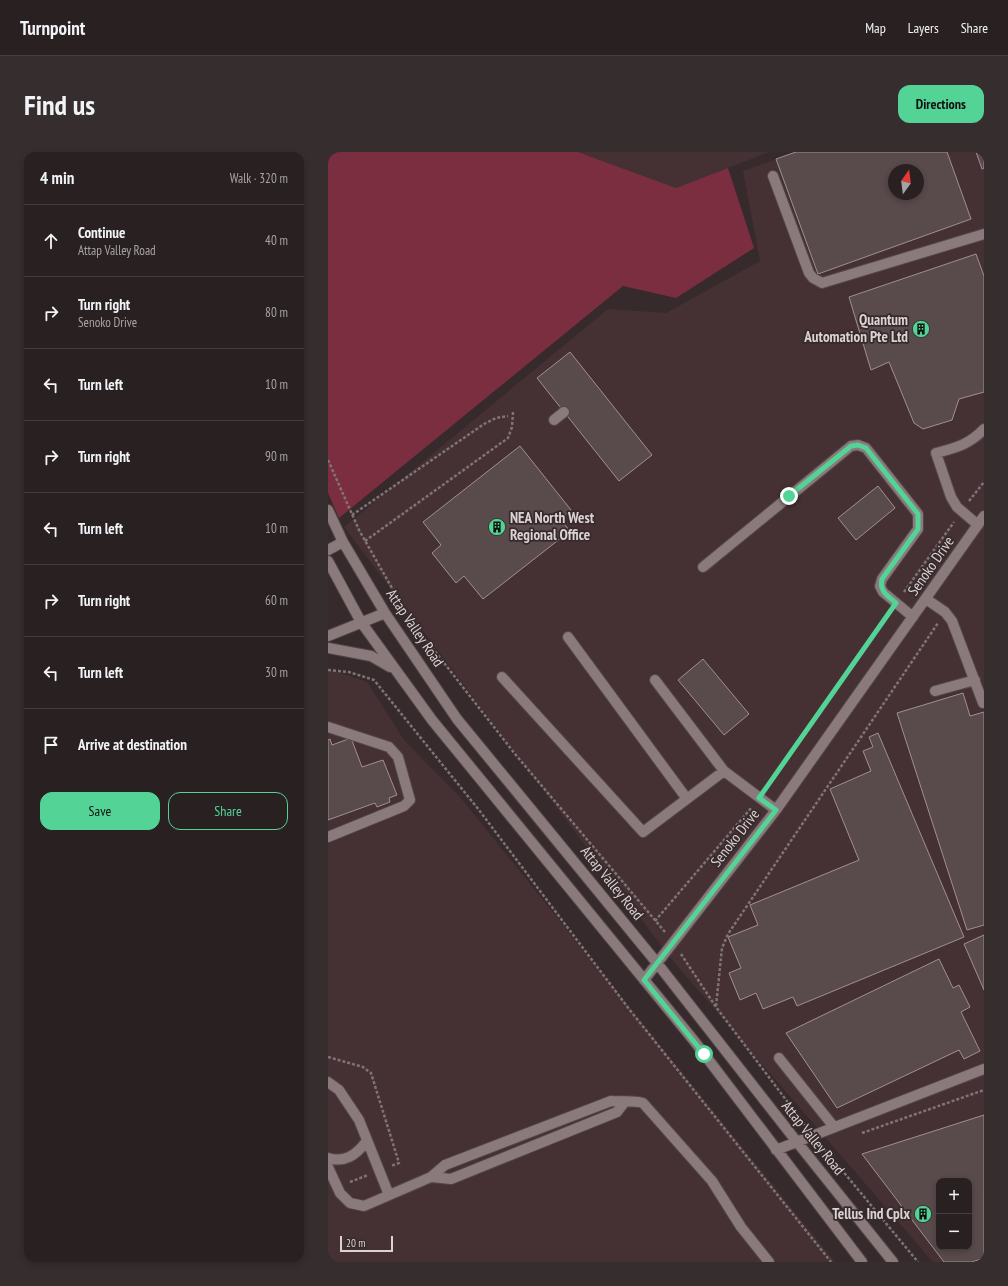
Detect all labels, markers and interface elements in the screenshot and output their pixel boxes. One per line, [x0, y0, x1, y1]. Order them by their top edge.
text: Turnpoint [20, 16, 85, 40]
text: Map [865, 19, 886, 37]
text: Layers [908, 19, 939, 37]
text: Share [961, 19, 988, 37]
button: Directions [898, 85, 984, 123]
text: Find us [24, 86, 95, 123]
north arrow [888, 164, 924, 200]
text: 4 min [40, 167, 74, 189]
text: Walk · 320 m [230, 170, 288, 187]
text: Continue [78, 223, 125, 242]
icon: ahead [40, 230, 62, 252]
text: 40 m [265, 232, 288, 249]
text: Attap Valley Road [78, 242, 156, 259]
text: Turn right [78, 295, 130, 314]
icon: right [40, 302, 62, 324]
text: 80 m [265, 304, 288, 321]
place label: Quantum Automation Pte Ltd [803, 310, 908, 346]
text: Senoko Drive [78, 314, 137, 331]
building icon: Quantum Automation Pte Ltd [911, 319, 931, 339]
icon: left [40, 374, 62, 396]
text: Turn left [78, 375, 123, 394]
text: 10 m [265, 376, 288, 393]
icon: right [40, 446, 62, 468]
text: Turn right [78, 447, 130, 466]
text: 90 m [265, 448, 288, 465]
route end [780, 487, 798, 505]
place label: NEA North West Regional Office [510, 508, 595, 544]
building icon: NEA North West Regional Office [487, 517, 507, 537]
icon: left [40, 518, 62, 540]
text: Turn left [78, 519, 123, 538]
text: 10 m [265, 520, 288, 537]
street label: Senoko Drive [903, 532, 958, 599]
street label: Attap Valley Road [382, 585, 448, 670]
icon: right [40, 590, 62, 612]
text: Turn right [78, 591, 130, 610]
text: 60 m [265, 592, 288, 609]
icon: left [40, 662, 62, 684]
text: Turn left [78, 663, 123, 682]
text: 30 m [265, 664, 288, 681]
icon: arrive [40, 734, 62, 756]
text: Arrive at destination [78, 735, 187, 754]
button: Save [40, 792, 160, 830]
button: Share [168, 792, 288, 830]
street label: Senoko Drive [706, 805, 763, 870]
street label: Attap Valley Road [577, 842, 648, 924]
route start [695, 1045, 713, 1063]
street label: Attap Valley Road [778, 1097, 849, 1179]
map controls [936, 1178, 972, 1250]
button: + [936, 1178, 972, 1214]
place label: Tellus Ind Cplx [832, 1204, 910, 1223]
building icon: Tellus Ind Cplx [913, 1204, 933, 1224]
button: − [936, 1214, 972, 1250]
scale bar [340, 1234, 393, 1253]
text: 20 m [346, 1236, 365, 1250]

